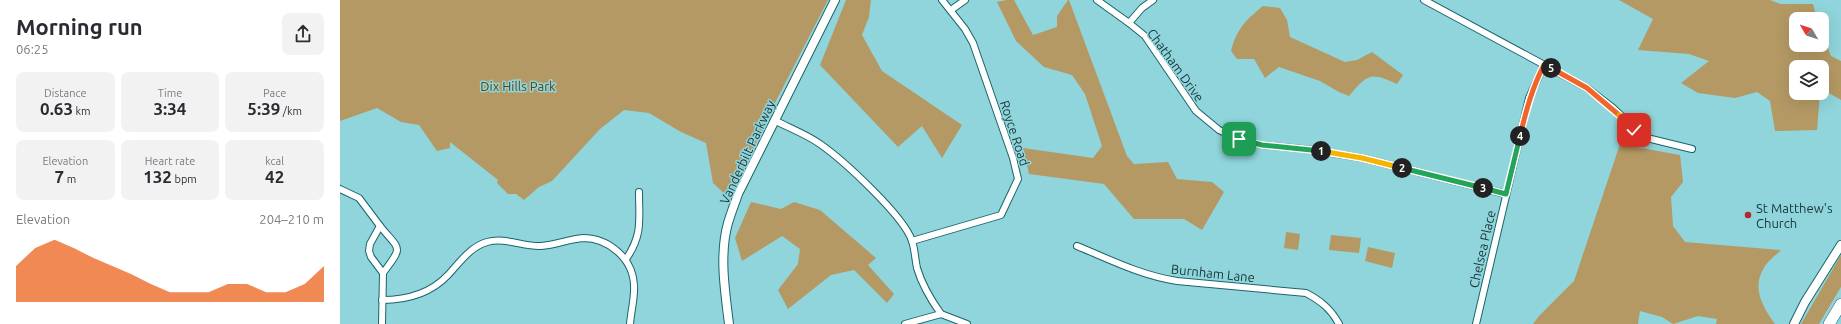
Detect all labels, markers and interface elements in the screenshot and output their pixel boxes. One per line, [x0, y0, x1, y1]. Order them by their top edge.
north arrow [1789, 12, 1829, 52]
map controls [1789, 12, 1829, 100]
button: share [282, 13, 324, 55]
text: Morning run [16, 14, 143, 39]
street label: Chatham Drive [1145, 26, 1207, 104]
text: 06:25 [16, 42, 49, 56]
pin: 5 [1541, 58, 1561, 78]
button: layers [1789, 60, 1829, 100]
text: 5 [1548, 62, 1554, 74]
park label: Dix Hills Park [480, 79, 556, 93]
text: Distance [44, 87, 87, 99]
text: Time [158, 87, 182, 99]
text: Pace [263, 87, 286, 99]
street label: Vanderbilt Parkway [717, 98, 777, 206]
street label: Royce Road [998, 98, 1032, 168]
text: 0.63 [40, 99, 73, 118]
text: 3:34 [154, 99, 186, 118]
text: 5:39 [247, 99, 280, 118]
text: km [73, 105, 91, 117]
text: /km [280, 105, 302, 117]
pin [1617, 113, 1651, 147]
icon: check [1623, 119, 1645, 141]
pin [1222, 122, 1256, 156]
pin: 4 [1510, 126, 1530, 146]
icon: arrive [1228, 128, 1250, 150]
text: 4 [1517, 130, 1523, 142]
pin: 1 [1311, 141, 1331, 161]
text: 1 [1318, 145, 1324, 157]
text: Elevation [42, 155, 88, 167]
text: Heart rate [145, 155, 195, 167]
text: kcal [265, 155, 284, 167]
pin: 2 [1392, 158, 1412, 178]
text: 2 [1399, 162, 1405, 174]
text: 7 [55, 167, 64, 186]
text: 132 [143, 167, 172, 186]
text: 42 [265, 167, 284, 186]
text: m [64, 173, 76, 185]
text: bpm [172, 173, 197, 185]
pin: 3 [1473, 178, 1493, 198]
text: 3 [1480, 182, 1486, 194]
place label: St Matthew's Church [1756, 201, 1833, 230]
street label: Chelsea Place [1466, 209, 1498, 289]
marker: St Matthew's Church [1743, 210, 1753, 220]
text: Elevation [16, 212, 70, 226]
text: 204–210 m [259, 212, 324, 226]
street label: Burnham Lane [1170, 262, 1256, 284]

